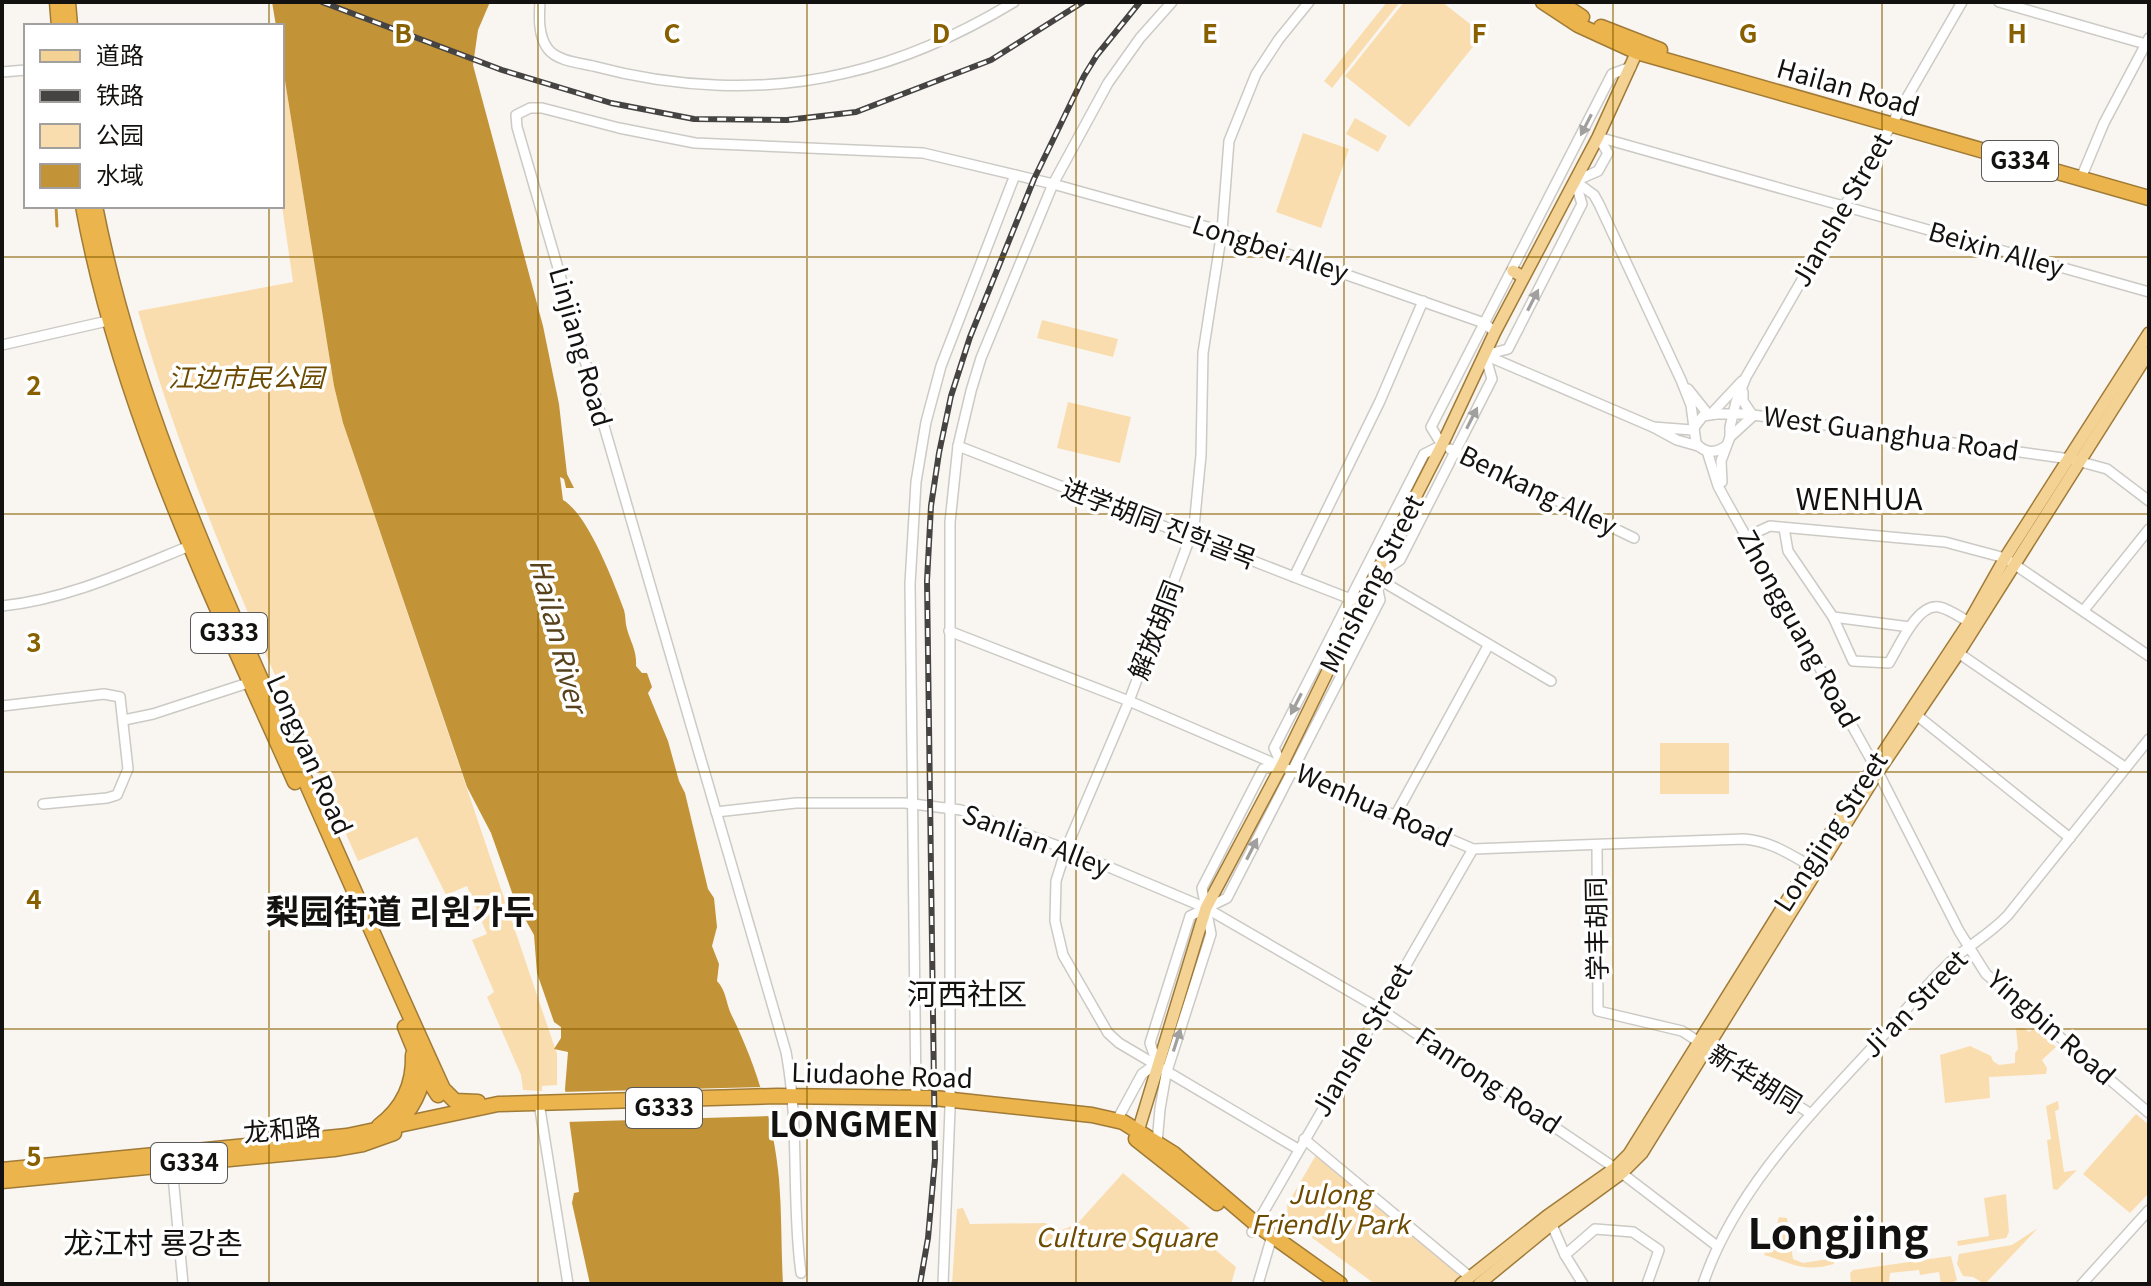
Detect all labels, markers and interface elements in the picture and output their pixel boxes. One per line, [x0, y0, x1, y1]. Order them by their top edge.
text: B [394, 13, 412, 50]
text: C [663, 13, 681, 50]
text: D [932, 13, 950, 50]
text: E [1202, 13, 1218, 50]
text: F [1471, 13, 1487, 50]
text: G [1739, 13, 1757, 50]
text: H [2007, 13, 2027, 50]
legend [24, 24, 284, 208]
text: 道路 [96, 36, 144, 71]
street label: Hailan Road [1773, 48, 1924, 124]
text: 铁路 [96, 76, 144, 111]
one-way arrow [1579, 114, 1592, 137]
text: 公园 [96, 116, 144, 151]
street label: Jianshe Street [1781, 125, 1899, 293]
road number: G334 [1982, 141, 2058, 181]
text: 水域 [96, 156, 144, 191]
street label: Longbei Alley [1188, 204, 1354, 289]
street label: Beixin Alley [1925, 211, 2069, 285]
street label: Linjiang Road [542, 262, 623, 431]
one-way arrow [1525, 289, 1539, 311]
park label: 江边市民公园 [168, 357, 328, 394]
text: 2 [26, 365, 42, 402]
street label: West Guanghua Road [1761, 395, 2021, 468]
one-way arrow [1466, 406, 1479, 429]
street label: Benkang Alley [1454, 435, 1624, 543]
street label: 进学胡同 진학골목 [1057, 468, 1262, 576]
district label: WENHUA [1796, 475, 1923, 519]
street label: Minsheng Street [1309, 487, 1431, 678]
street label: Zhongguang Road [1730, 522, 1870, 734]
water label: Hailan River [522, 553, 599, 720]
street label: 解放胡同 [1118, 574, 1190, 684]
road number: G333 [191, 613, 267, 653]
text: 3 [26, 622, 42, 659]
street label: Longyan Road [259, 668, 363, 840]
one-way arrow [1289, 693, 1302, 716]
street label: Longjing Street [1763, 743, 1895, 918]
street label: Wenhua Road [1291, 753, 1459, 855]
street label: Sanlian Alley [958, 794, 1117, 884]
one-way arrow [1244, 838, 1258, 860]
street label: 学丰胡同 [1575, 877, 1614, 981]
text: 4 [26, 879, 42, 916]
district label: 梨园街道 리원가두 [266, 885, 534, 934]
street label: Ji'an Street [1852, 940, 1974, 1064]
street label: Jianshe Street [1301, 955, 1419, 1123]
street label: Yingbin Road [1980, 959, 2125, 1092]
district label: 河西社区 [907, 970, 1027, 1014]
street label: Fanrong Road [1409, 1017, 1569, 1141]
one-way arrow [1172, 1027, 1184, 1051]
street label: 新华胡同 [1702, 1034, 1810, 1120]
street label: Liudaohe Road [791, 1052, 974, 1095]
road number: G333 [626, 1088, 702, 1128]
district label: LONGMEN [769, 1098, 939, 1147]
street label: 龙和路 [241, 1106, 322, 1149]
text: 5 [26, 1136, 42, 1173]
road number: G334 [151, 1143, 227, 1183]
park label: Julong Friendly Park [1251, 1174, 1412, 1241]
district label: Longjing [1747, 1200, 1929, 1261]
park label: Culture Square [1035, 1217, 1218, 1254]
district label: 龙江村 룡강촌 [63, 1219, 243, 1263]

